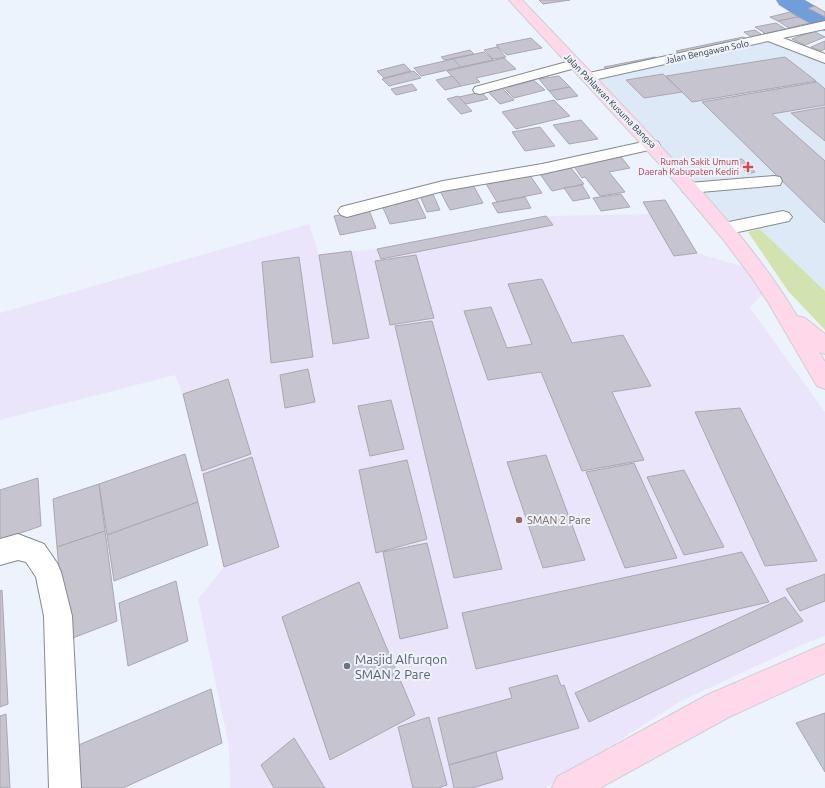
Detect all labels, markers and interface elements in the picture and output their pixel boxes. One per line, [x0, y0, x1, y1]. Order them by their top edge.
street label: Jalan Bengawan Solo [664, 38, 750, 66]
street label: Jalan Pahlawan Kusuma Bangsa [562, 52, 658, 150]
place label: Rumah Sakit Umum Daerah Kabupaten Kediri [638, 157, 739, 177]
marker: Rumah Sakit Umum Daerah Kabupaten Kediri [742, 161, 754, 173]
place label: SMAN 2 Pare [527, 514, 591, 526]
marker: SMAN 2 Pare [514, 515, 524, 525]
place label: Masjid Alfurqon SMAN 2 Pare [355, 652, 447, 681]
marker: Masjid Alfurqon SMAN 2 Pare [342, 661, 352, 671]

